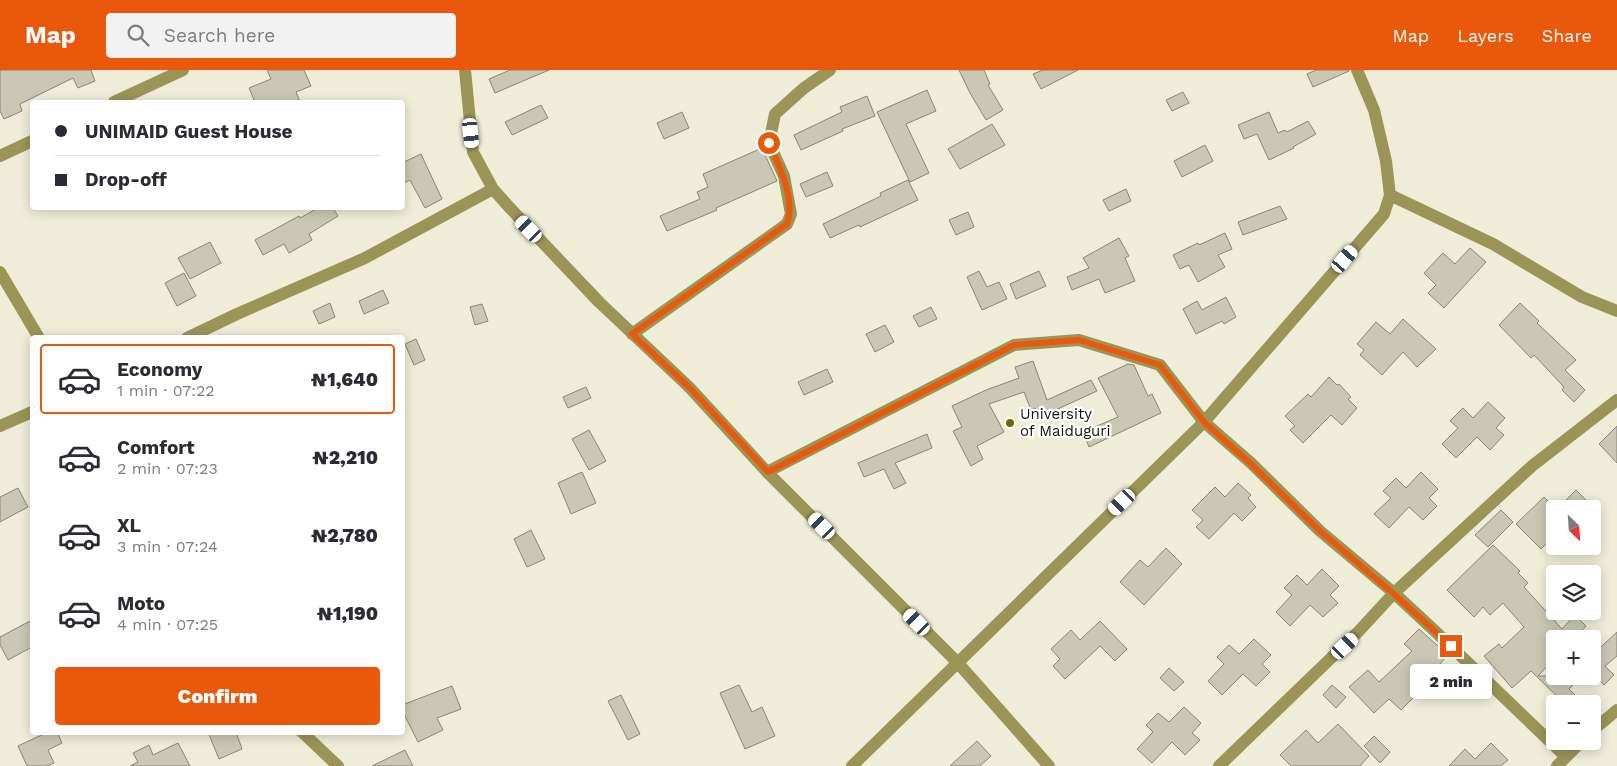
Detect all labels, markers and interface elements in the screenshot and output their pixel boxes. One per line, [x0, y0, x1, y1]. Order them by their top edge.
search box [106, 13, 456, 58]
text: Map [25, 21, 76, 49]
icon: search [124, 21, 152, 49]
text: Search here [164, 24, 275, 47]
text: Map [1392, 25, 1429, 46]
text: Layers [1457, 25, 1514, 46]
text: Share [1542, 25, 1592, 46]
car [461, 117, 480, 149]
text: UNIMAID Guest House [85, 120, 293, 143]
route start [758, 132, 780, 154]
text: Drop-off [85, 168, 167, 191]
car [513, 213, 544, 245]
car [1329, 243, 1360, 275]
icon: car [57, 357, 102, 402]
text: Economy [117, 358, 202, 381]
text: ₦1,640 [311, 368, 378, 391]
text: 1 min · 07:22 [117, 381, 215, 400]
place label: University of Maiduguri [1020, 405, 1110, 440]
marker: University of Maiduguri [1004, 417, 1016, 429]
icon: car [57, 435, 102, 480]
text: Comfort [117, 436, 195, 459]
text: ₦2,210 [312, 446, 378, 469]
text: 2 min · 07:23 [117, 459, 218, 478]
car [1106, 486, 1138, 518]
north arrow [1546, 500, 1601, 555]
map controls [1546, 500, 1601, 750]
car [806, 510, 837, 542]
icon: car [57, 513, 102, 558]
text: XL [117, 514, 141, 537]
text: ₦2,780 [311, 524, 378, 547]
text: 3 min · 07:24 [117, 537, 218, 556]
button: layers [1546, 565, 1601, 620]
icon: car [57, 591, 102, 636]
text: Moto [117, 592, 165, 615]
text: ₦1,190 [317, 602, 378, 625]
car [901, 606, 932, 638]
text: 4 min · 07:25 [117, 615, 218, 634]
car [1329, 630, 1361, 662]
button: + [1546, 630, 1601, 685]
route end [1440, 635, 1462, 657]
callout: 2 min [1410, 664, 1492, 698]
button: Confirm [55, 667, 380, 725]
text: 2 min [1429, 672, 1473, 691]
button: − [1546, 695, 1601, 750]

